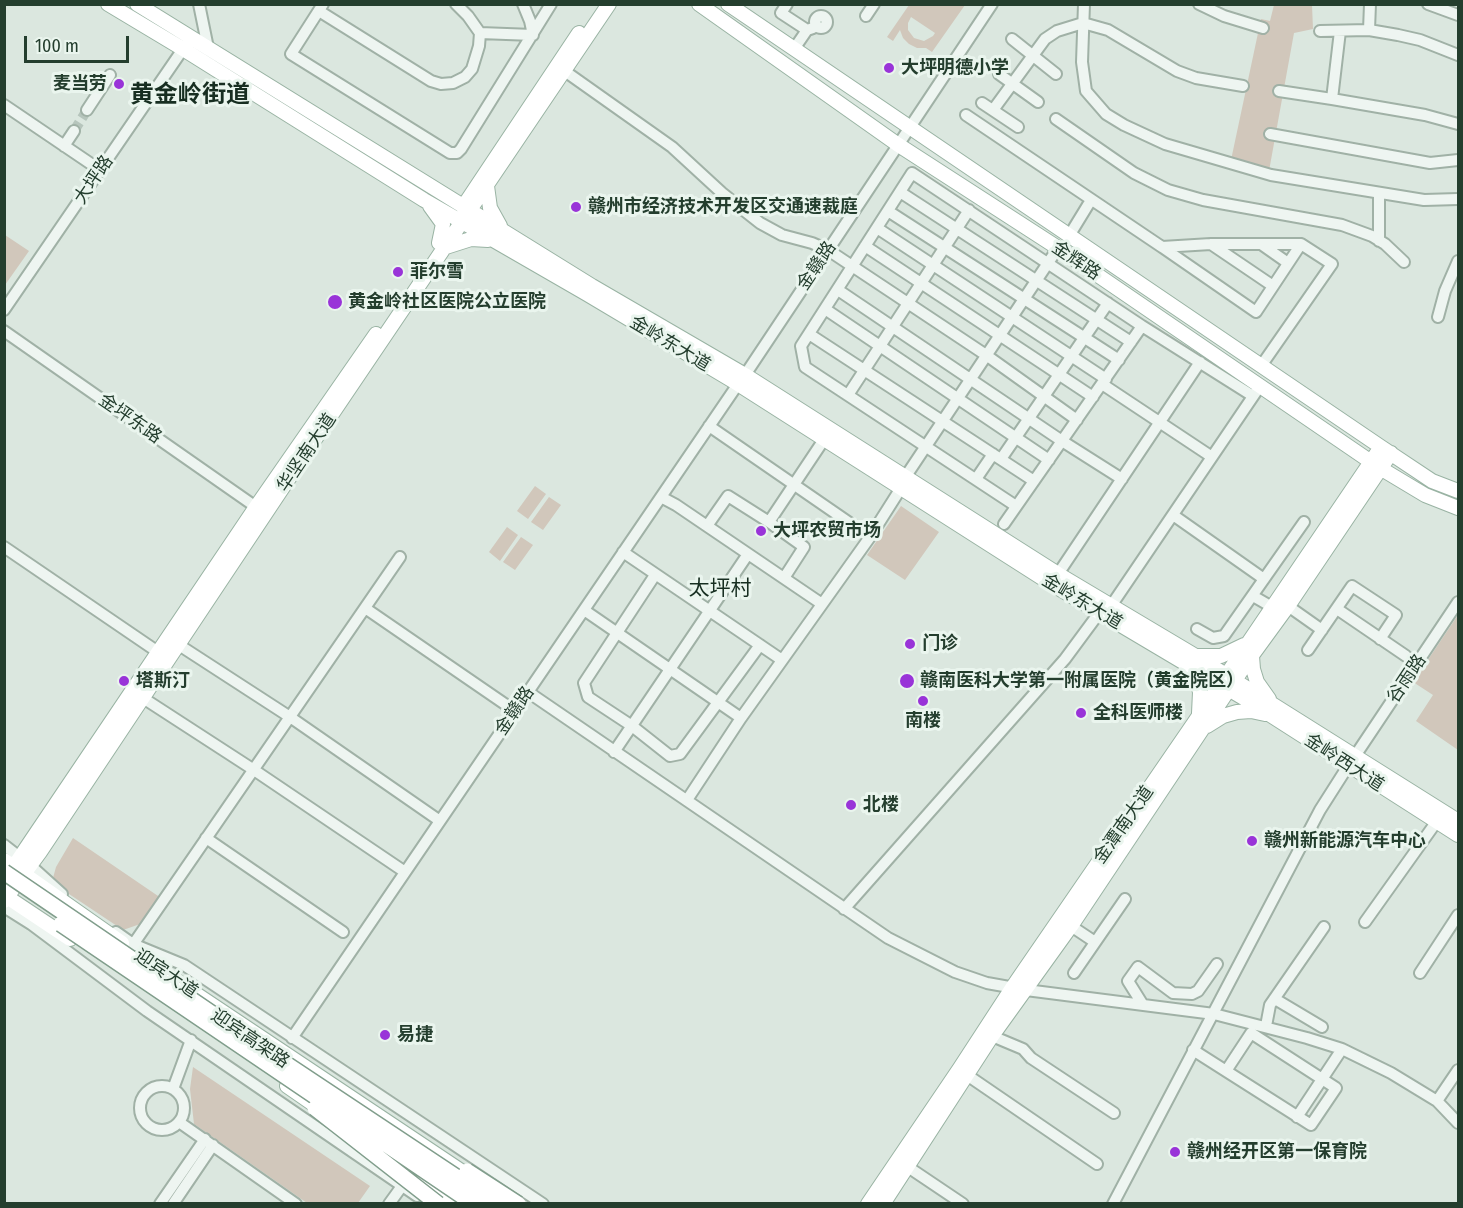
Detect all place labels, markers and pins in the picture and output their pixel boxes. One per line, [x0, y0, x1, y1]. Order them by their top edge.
place label: 大坪明德小学 [901, 57, 1009, 79]
marker: 大坪明德小学 [882, 61, 896, 75]
place label: 麦当劳 [53, 73, 107, 95]
marker: 麦当劳 [112, 77, 126, 91]
place label: 赣州市经济技术开发区交通速裁庭 [588, 196, 858, 218]
marker: 赣州市经济技术开发区交通速裁庭 [569, 200, 583, 214]
place label: 菲尔雪 [410, 261, 464, 283]
marker: 菲尔雪 [391, 265, 405, 279]
place label: 黄金岭社区医院公立医院 [348, 291, 546, 313]
marker: 黄金岭社区医院公立医院 [326, 293, 344, 311]
place label: 大坪农贸市场 [773, 520, 881, 542]
marker: 大坪农贸市场 [754, 524, 768, 538]
place label: 门诊 [922, 633, 958, 655]
marker: 门诊 [903, 637, 917, 651]
place label: 塔斯汀 [136, 670, 190, 692]
place label: 赣南医科大学第一附属医院（黄金院区） [920, 670, 1244, 692]
marker: 赣南医科大学第一附属医院（黄金院区） [898, 672, 916, 690]
marker: 塔斯汀 [117, 674, 131, 688]
marker: 南楼 [916, 694, 930, 708]
place label: 全科医师楼 [1093, 702, 1183, 724]
marker: 全科医师楼 [1074, 706, 1088, 720]
place label: 南楼 [905, 710, 941, 732]
place label: 北楼 [863, 794, 899, 816]
marker: 北楼 [844, 798, 858, 812]
place label: 赣州新能源汽车中心 [1264, 830, 1426, 852]
marker: 赣州新能源汽车中心 [1245, 834, 1259, 848]
place label: 易捷 [397, 1024, 433, 1046]
marker: 易捷 [378, 1028, 392, 1042]
place label: 赣州经开区第一保育院 [1187, 1141, 1367, 1163]
marker: 赣州经开区第一保育院 [1168, 1145, 1182, 1159]

